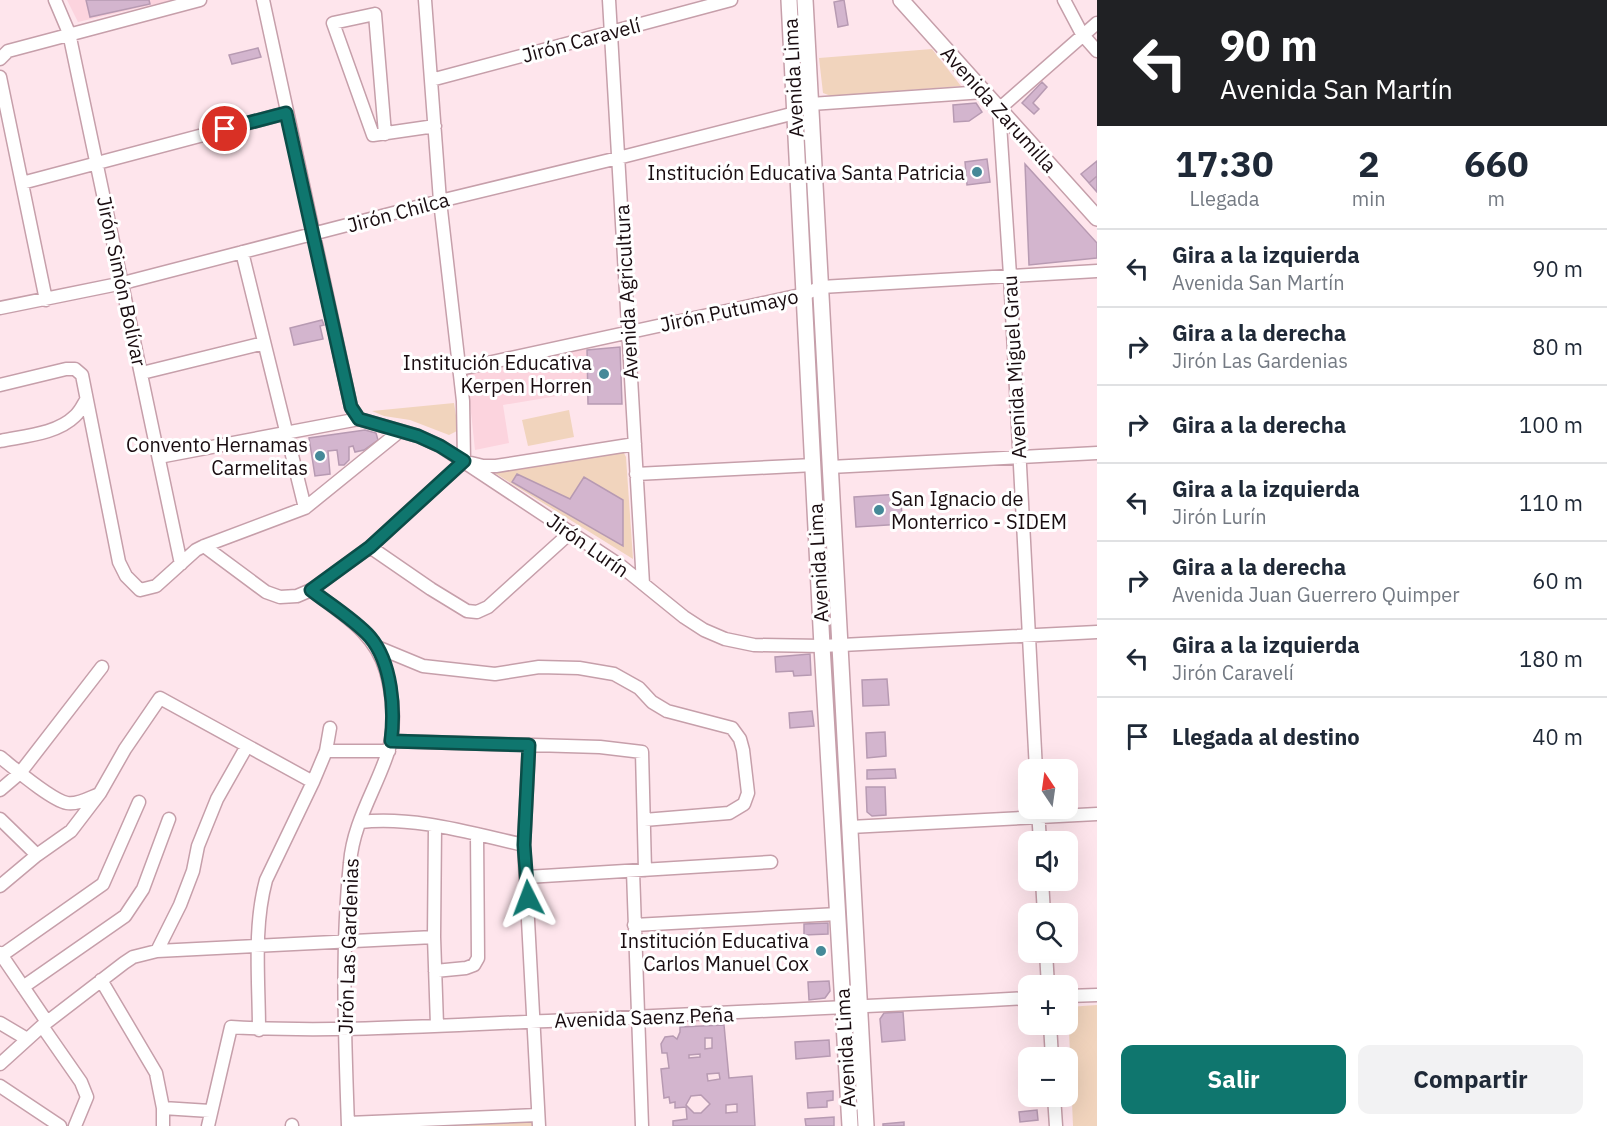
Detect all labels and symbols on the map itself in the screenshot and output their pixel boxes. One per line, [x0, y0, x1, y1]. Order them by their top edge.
street label: Jirón Caravelí [519, 11, 643, 69]
street label: Avenida Lima [776, 17, 810, 138]
street label: Avenida Zarumilla [935, 40, 1063, 178]
pin [199, 103, 250, 154]
place label: Institución Educativa Santa Patricia [647, 159, 965, 186]
marker: Institución Educativa Santa Patricia [970, 165, 984, 179]
street label: Jirón Chilca [344, 185, 452, 239]
street label: Jirón Simón Bolívar [91, 193, 153, 369]
street label: Avenida Agricultura [608, 203, 644, 380]
street label: Avenida Miguel Grau [996, 274, 1032, 460]
street label: Jirón Putumayo [657, 282, 801, 338]
place label: Institución Educativa Kerpen Horren [403, 349, 592, 399]
marker: Institución Educativa Kerpen Horren [597, 367, 611, 381]
place label: Convento Hernamas Carmelitas [126, 431, 308, 481]
marker: Convento Hernamas Carmelitas [313, 449, 327, 463]
place label: San Ignacio de Monterrico - SIDEM [891, 485, 1067, 535]
street label: Avenida Lima [801, 502, 835, 623]
marker: San Ignacio de Monterrico - SIDEM [872, 503, 886, 517]
street label: Jirón Lurín [542, 507, 634, 583]
north arrow [1018, 759, 1078, 819]
street label: Jirón Las Gardenias [331, 858, 365, 1034]
position arrow [496, 866, 560, 930]
place label: Institución Educativa Carlos Manuel Cox [620, 927, 809, 977]
marker: Institución Educativa Carlos Manuel Cox [814, 944, 828, 958]
street label: Avenida Lima [828, 987, 862, 1108]
street label: Avenida Saenz Peña [554, 1000, 735, 1034]

